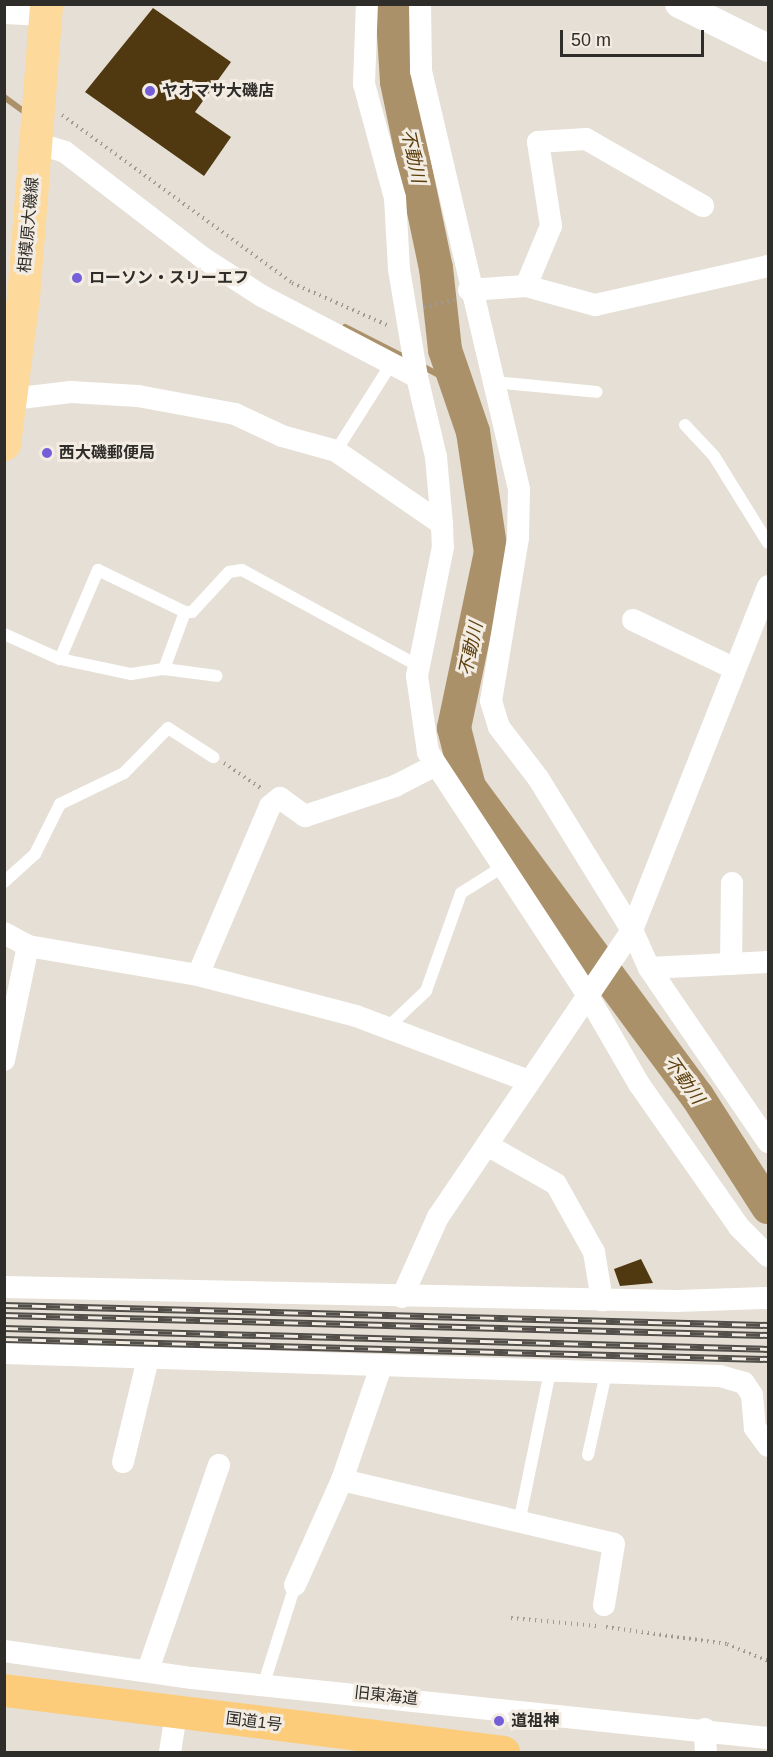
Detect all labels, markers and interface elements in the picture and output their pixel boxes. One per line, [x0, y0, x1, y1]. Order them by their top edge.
scale bar [563, 18, 707, 56]
text: 50 m [571, 30, 611, 50]
place label: ヤオマサ大磯店 [162, 81, 274, 101]
marker: ヤオマサ大磯店 [143, 84, 157, 98]
water label: 不動川 [397, 127, 429, 185]
street label: 相模原大磯線 [15, 176, 43, 274]
place label: ローソン・スリーエフ [89, 268, 249, 288]
marker: ローソン・スリーエフ [70, 271, 84, 285]
place label: 西大磯郵便局 [59, 443, 155, 463]
marker: 西大磯郵便局 [40, 446, 54, 460]
water label: 不動川 [455, 620, 487, 678]
water label: 不動川 [660, 1052, 708, 1108]
street label: 旧東海道 [353, 1683, 419, 1709]
street label: 国道1号 [225, 1709, 283, 1735]
place label: 道祖神 [511, 1711, 559, 1731]
marker: 道祖神 [492, 1714, 506, 1728]

